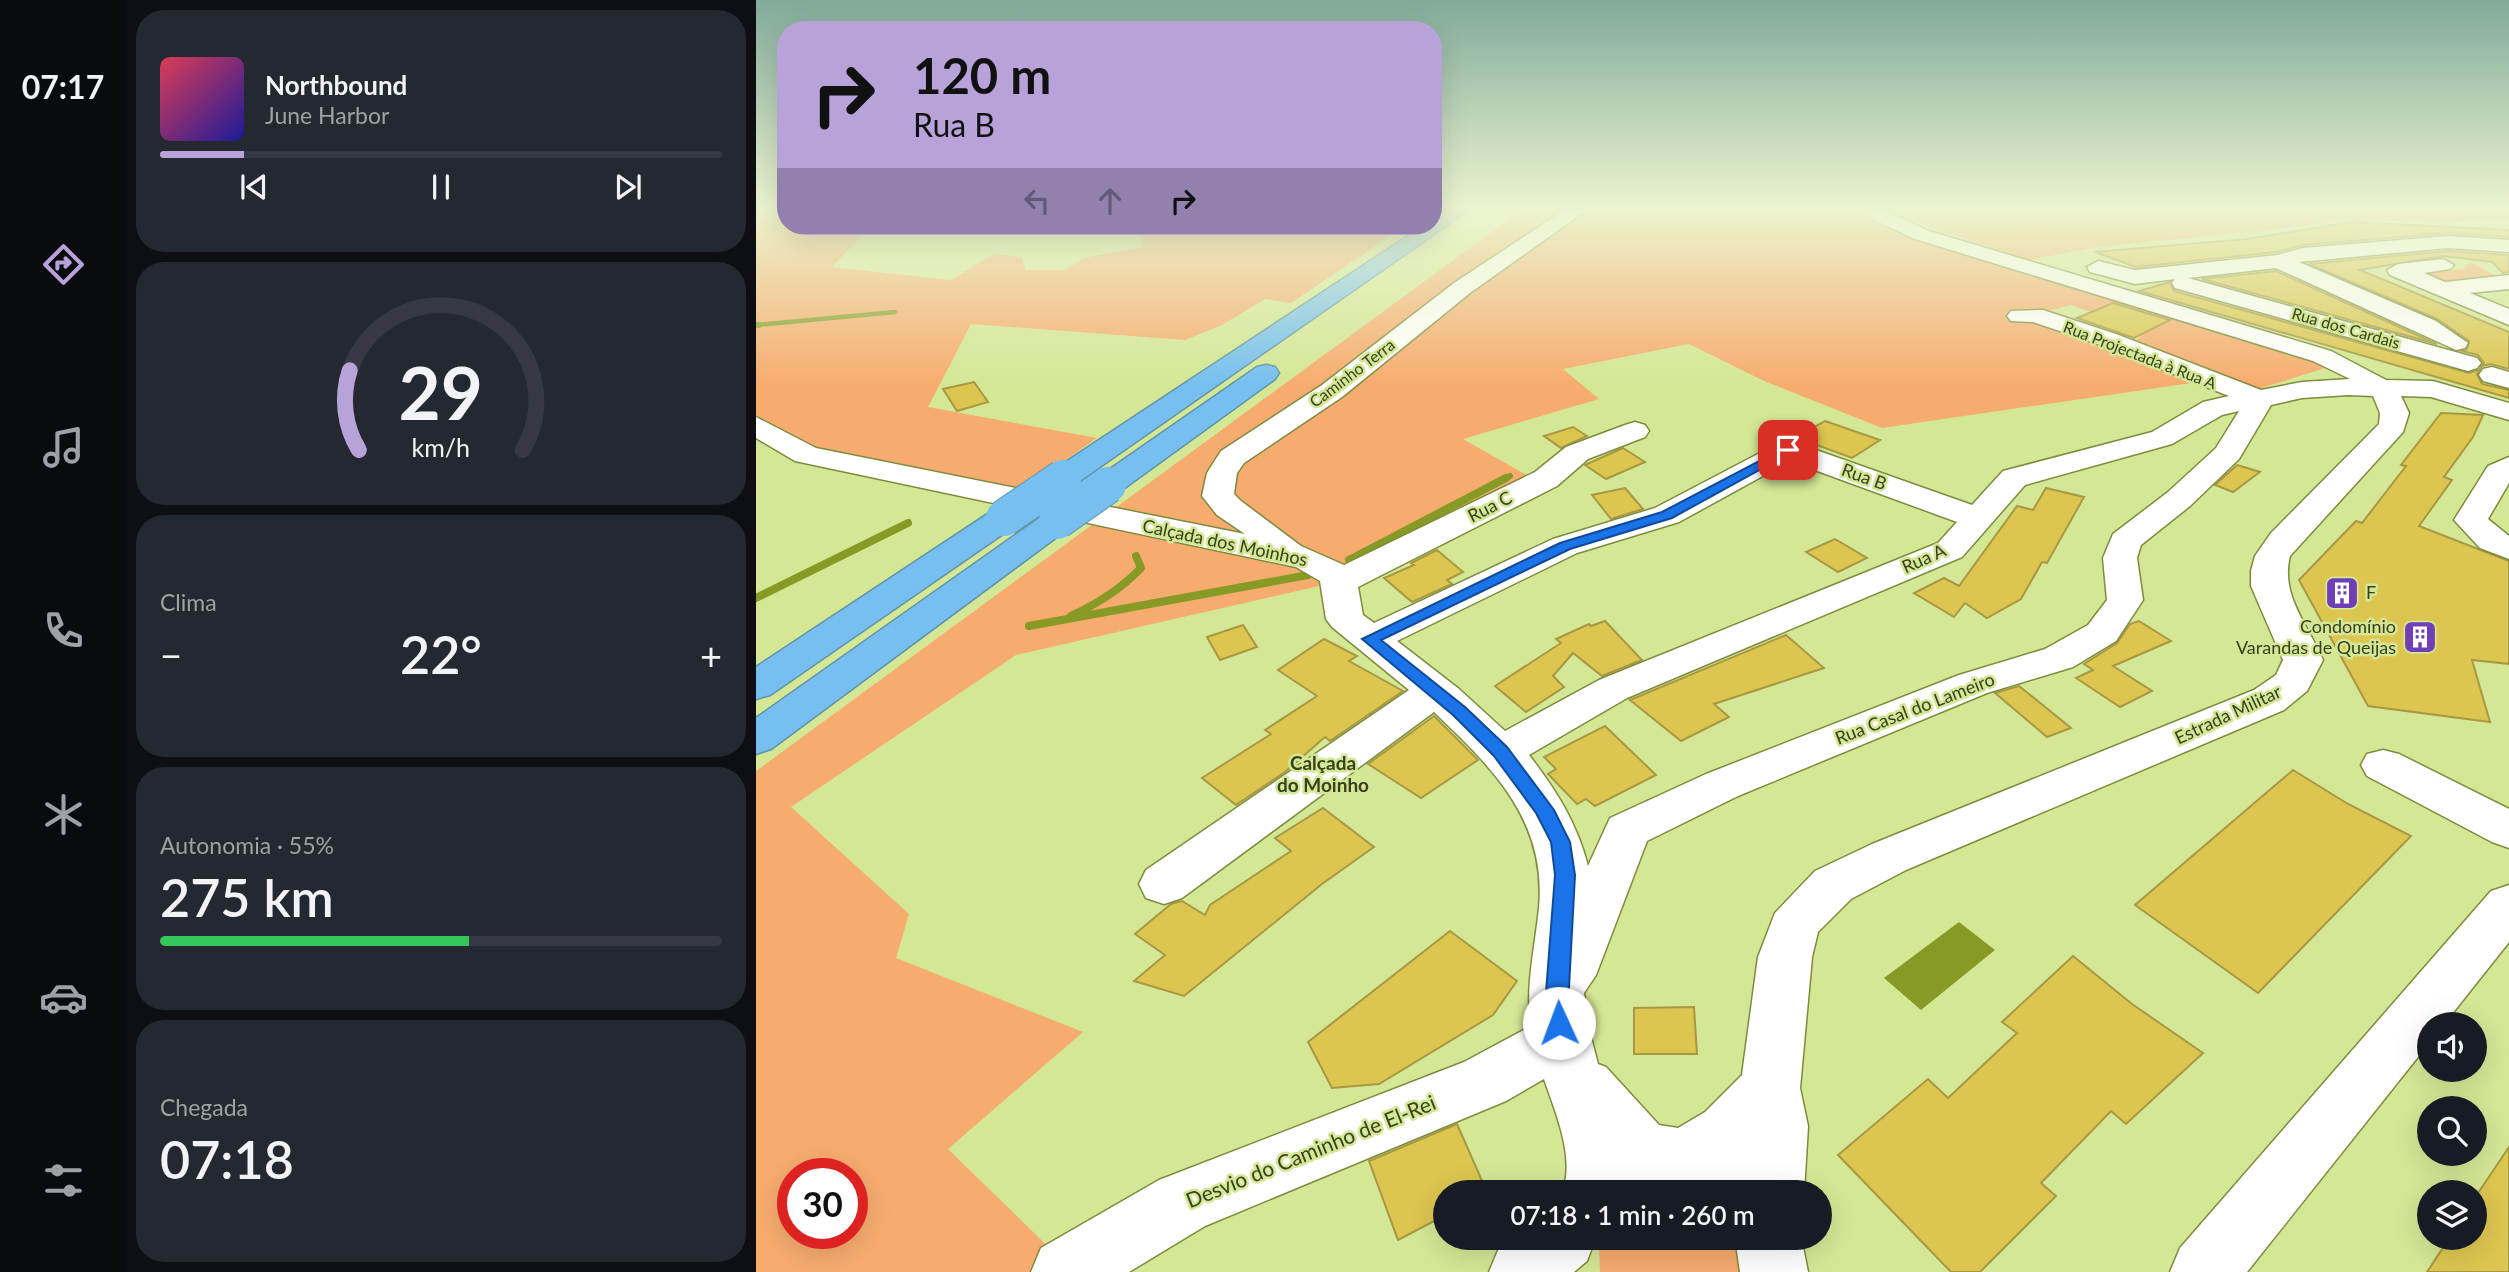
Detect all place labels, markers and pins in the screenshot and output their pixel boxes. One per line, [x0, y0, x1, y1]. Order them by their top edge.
pin [1758, 420, 1818, 480]
building icon: F [2323, 574, 2361, 612]
place label: F [2366, 581, 2376, 603]
place label: Condomínio Varandas de Queijas [2236, 615, 2396, 658]
building icon: Condomínio Varandas de Queijas [2401, 618, 2439, 656]

